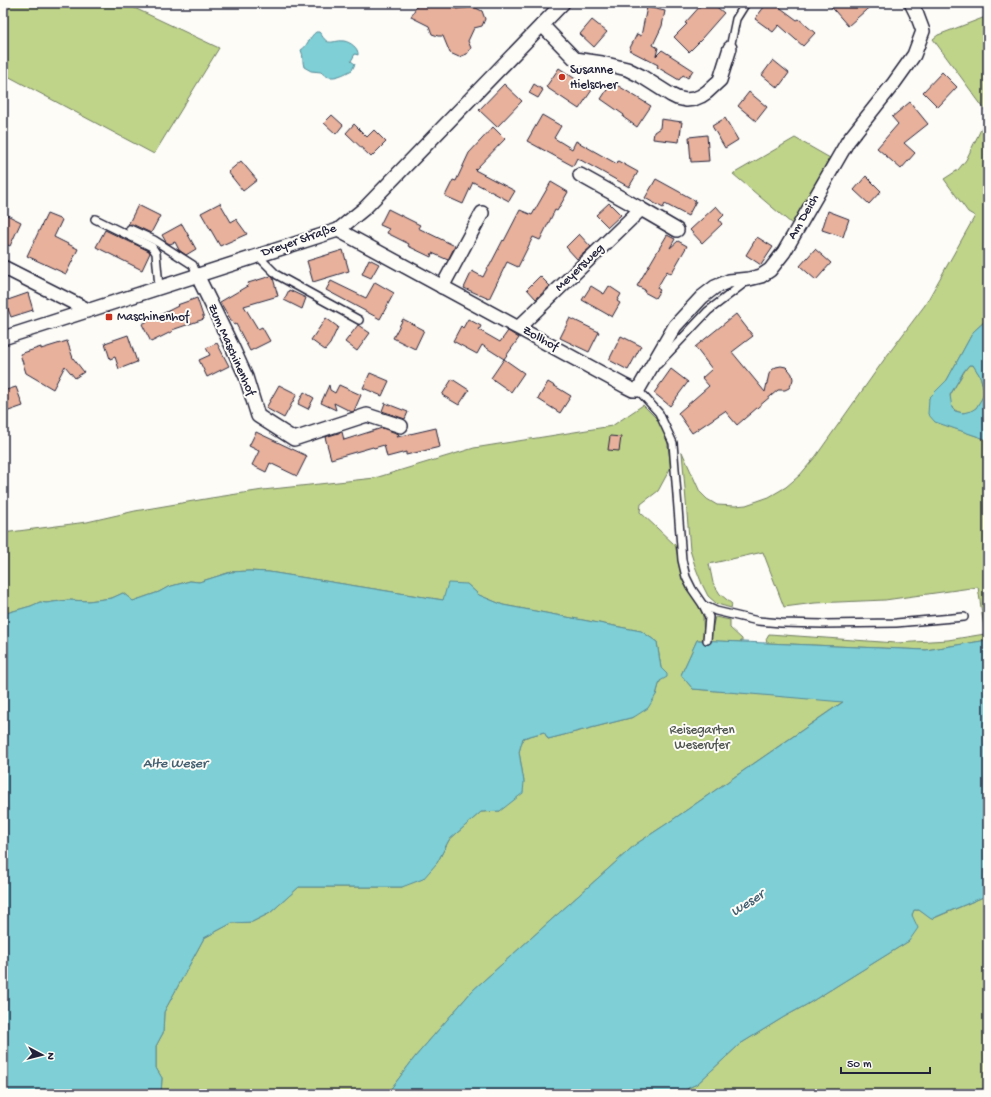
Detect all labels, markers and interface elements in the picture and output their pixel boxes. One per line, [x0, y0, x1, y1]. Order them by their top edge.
place label: Susanne Hielscher [570, 63, 619, 93]
marker: Susanne Hielscher [557, 72, 567, 82]
street label: Am Deich [785, 192, 823, 242]
street label: Dreyer Straße [259, 221, 339, 261]
street label: Meyersweg [552, 241, 608, 295]
street label: Zum Maschinenhof [204, 302, 258, 399]
place label: Maschinenhof [117, 310, 190, 325]
marker: Maschinenhof [104, 312, 114, 322]
street label: Zollhof [519, 323, 561, 355]
park label: Reisegarten Weserufer [669, 723, 735, 753]
water label: Alte Weser [143, 756, 210, 773]
water label: Weser [728, 885, 770, 921]
north arrow [22, 1035, 62, 1075]
scale bar [841, 1049, 930, 1075]
text: N [44, 1052, 56, 1060]
text: 50 m [847, 1058, 872, 1072]

